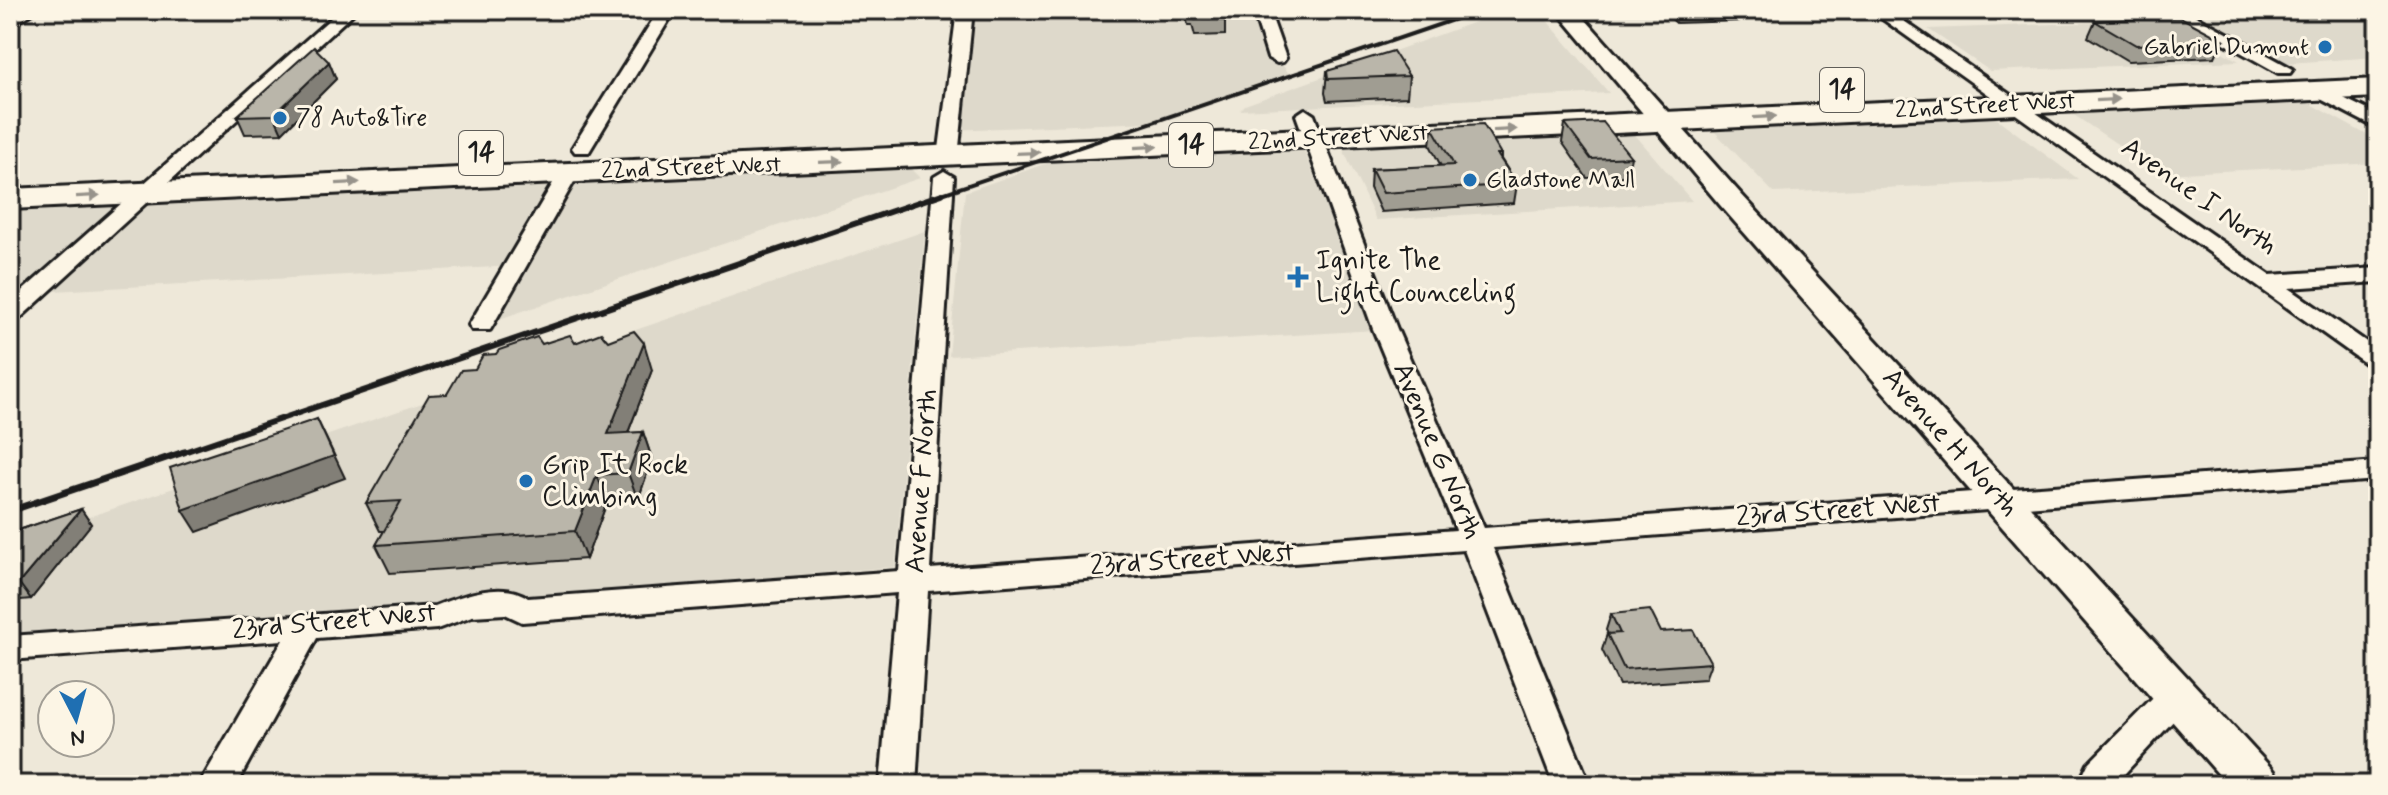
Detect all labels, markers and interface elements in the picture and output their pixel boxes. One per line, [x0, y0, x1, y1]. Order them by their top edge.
place label: Gabriel Dumont [2144, 32, 2309, 63]
marker: Gabriel Dumont [2316, 38, 2334, 56]
road number: 14 [1820, 68, 1864, 112]
street label: 22nd Street West [1894, 86, 2076, 126]
one-way arrow [2096, 94, 2121, 107]
place label: 78 Auto&Tire [296, 103, 427, 134]
marker: 78 Auto&Tire [271, 109, 289, 127]
one-way arrow [1752, 110, 1777, 123]
street label: 22nd Street West [1247, 118, 1429, 158]
road number: 14 [1169, 123, 1213, 167]
one-way arrow [1493, 123, 1518, 136]
street label: Avenue I North [2114, 129, 2284, 265]
road number: 14 [459, 131, 503, 175]
one-way arrow [1134, 141, 1159, 154]
one-way arrow [1016, 146, 1041, 159]
street label: 22nd Street West [600, 149, 782, 187]
one-way arrow [819, 155, 844, 168]
place label: Gladstone Mall [1486, 165, 1636, 196]
marker: Gladstone Mall [1461, 171, 1479, 189]
one-way arrow [336, 177, 361, 190]
one-way arrow [76, 189, 101, 202]
place label: Ignite The Light Counceling [1316, 243, 1516, 315]
marker: Ignite The Light Counceling [1287, 266, 1309, 288]
street label: Avenue G North [1383, 357, 1491, 545]
street label: Avenue H North [1873, 361, 2027, 525]
street label: Avenue F North [897, 388, 947, 574]
place label: Grip It Rock Climbing [542, 447, 688, 516]
marker: Grip It Rock Climbing [517, 472, 535, 490]
street label: 23rd Street West [1735, 485, 1942, 537]
street label: 23rd Street West [1089, 534, 1296, 586]
street label: 23rd Street West [231, 595, 438, 649]
north arrow [36, 679, 116, 759]
text: N [69, 722, 87, 752]

